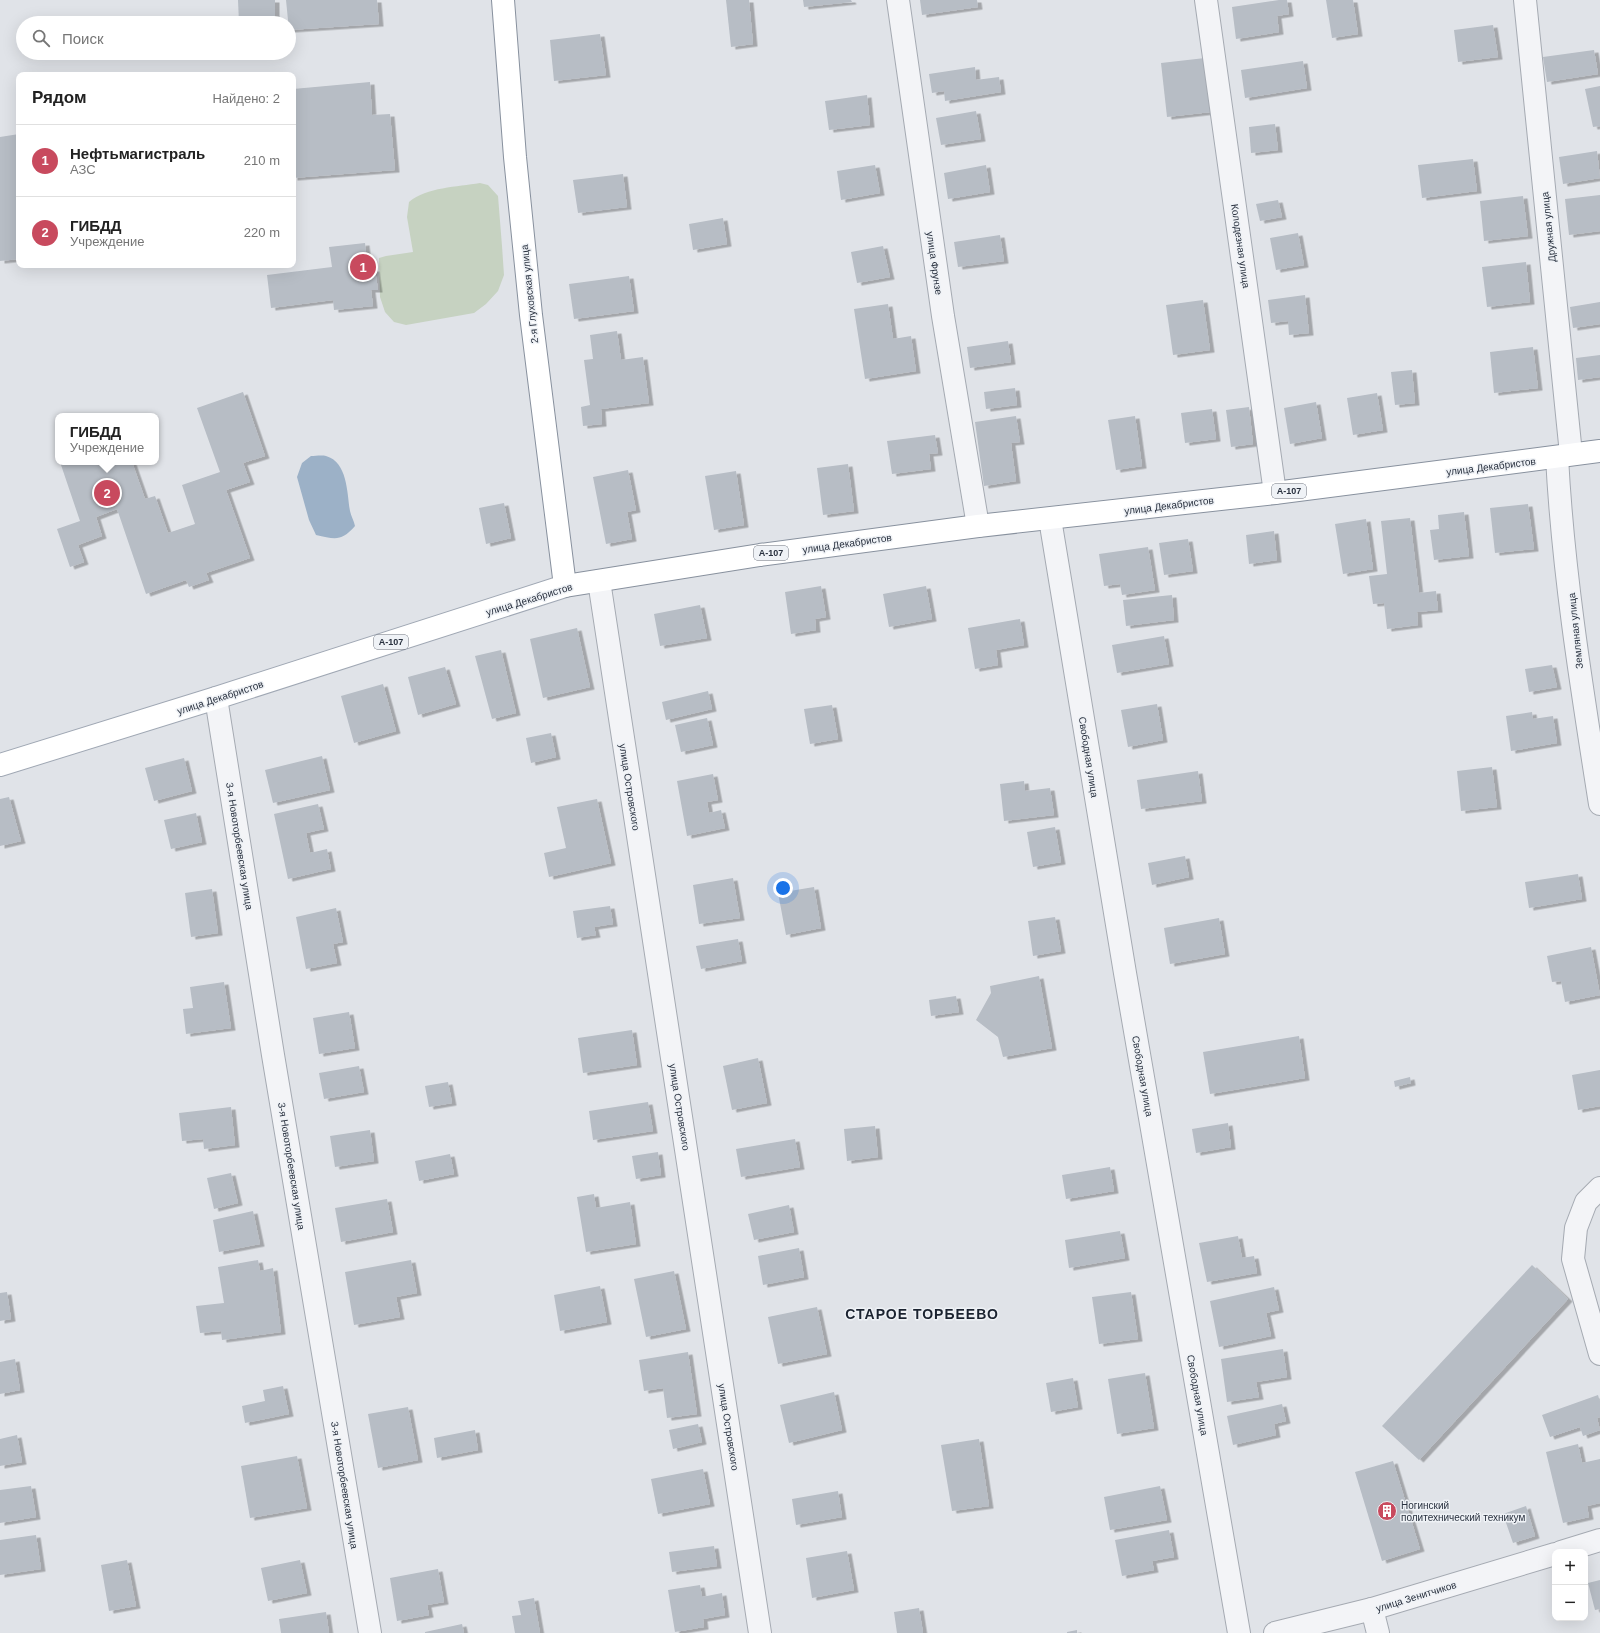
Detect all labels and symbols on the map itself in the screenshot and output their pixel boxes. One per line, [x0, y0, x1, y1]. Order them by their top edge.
street label: Дружная улица [1539, 191, 1558, 263]
street label: Колодезная улица [1229, 203, 1252, 289]
street label: улица Фрунзе [925, 231, 944, 296]
street label: 2-я Глуховская улица [519, 244, 540, 344]
pin: 1 [350, 252, 376, 282]
street label: улица Декабристов [1446, 456, 1536, 477]
pin: 2 [94, 478, 120, 508]
road number: А-107 [1272, 484, 1306, 498]
street label: улица Декабристов [1124, 495, 1214, 516]
street label: улица Декабристов [802, 532, 892, 555]
road number: А-107 [754, 546, 788, 560]
street label: улица Декабристов [485, 581, 574, 618]
street label: Земляная улица [1566, 592, 1585, 670]
road number: А-107 [374, 635, 408, 649]
street label: улица Декабристов [176, 678, 265, 717]
street label: Свободная улица [1077, 716, 1100, 799]
street label: улица Островского [617, 743, 642, 832]
street label: 3-я Новоторбеевская улица [224, 782, 255, 911]
your location [773, 878, 793, 898]
street label: Свободная улица [1130, 1035, 1155, 1118]
street label: улица Островского [667, 1063, 692, 1152]
street label: 3-я Новоторбеевская улица [276, 1102, 307, 1231]
district label: СТАРОЕ ТОРБЕЕВО [845, 1306, 999, 1322]
street label: Свободная улица [1185, 1354, 1210, 1437]
street label: улица Островского [716, 1383, 741, 1472]
street label: 3-я Новоторбеевская улица [329, 1421, 360, 1550]
building icon: Ногинский политехнический техникум [1376, 1500, 1398, 1522]
place label: Ногинский политехнический техникум [1401, 1500, 1525, 1523]
street label: улица Зенитчиков [1375, 1579, 1458, 1614]

